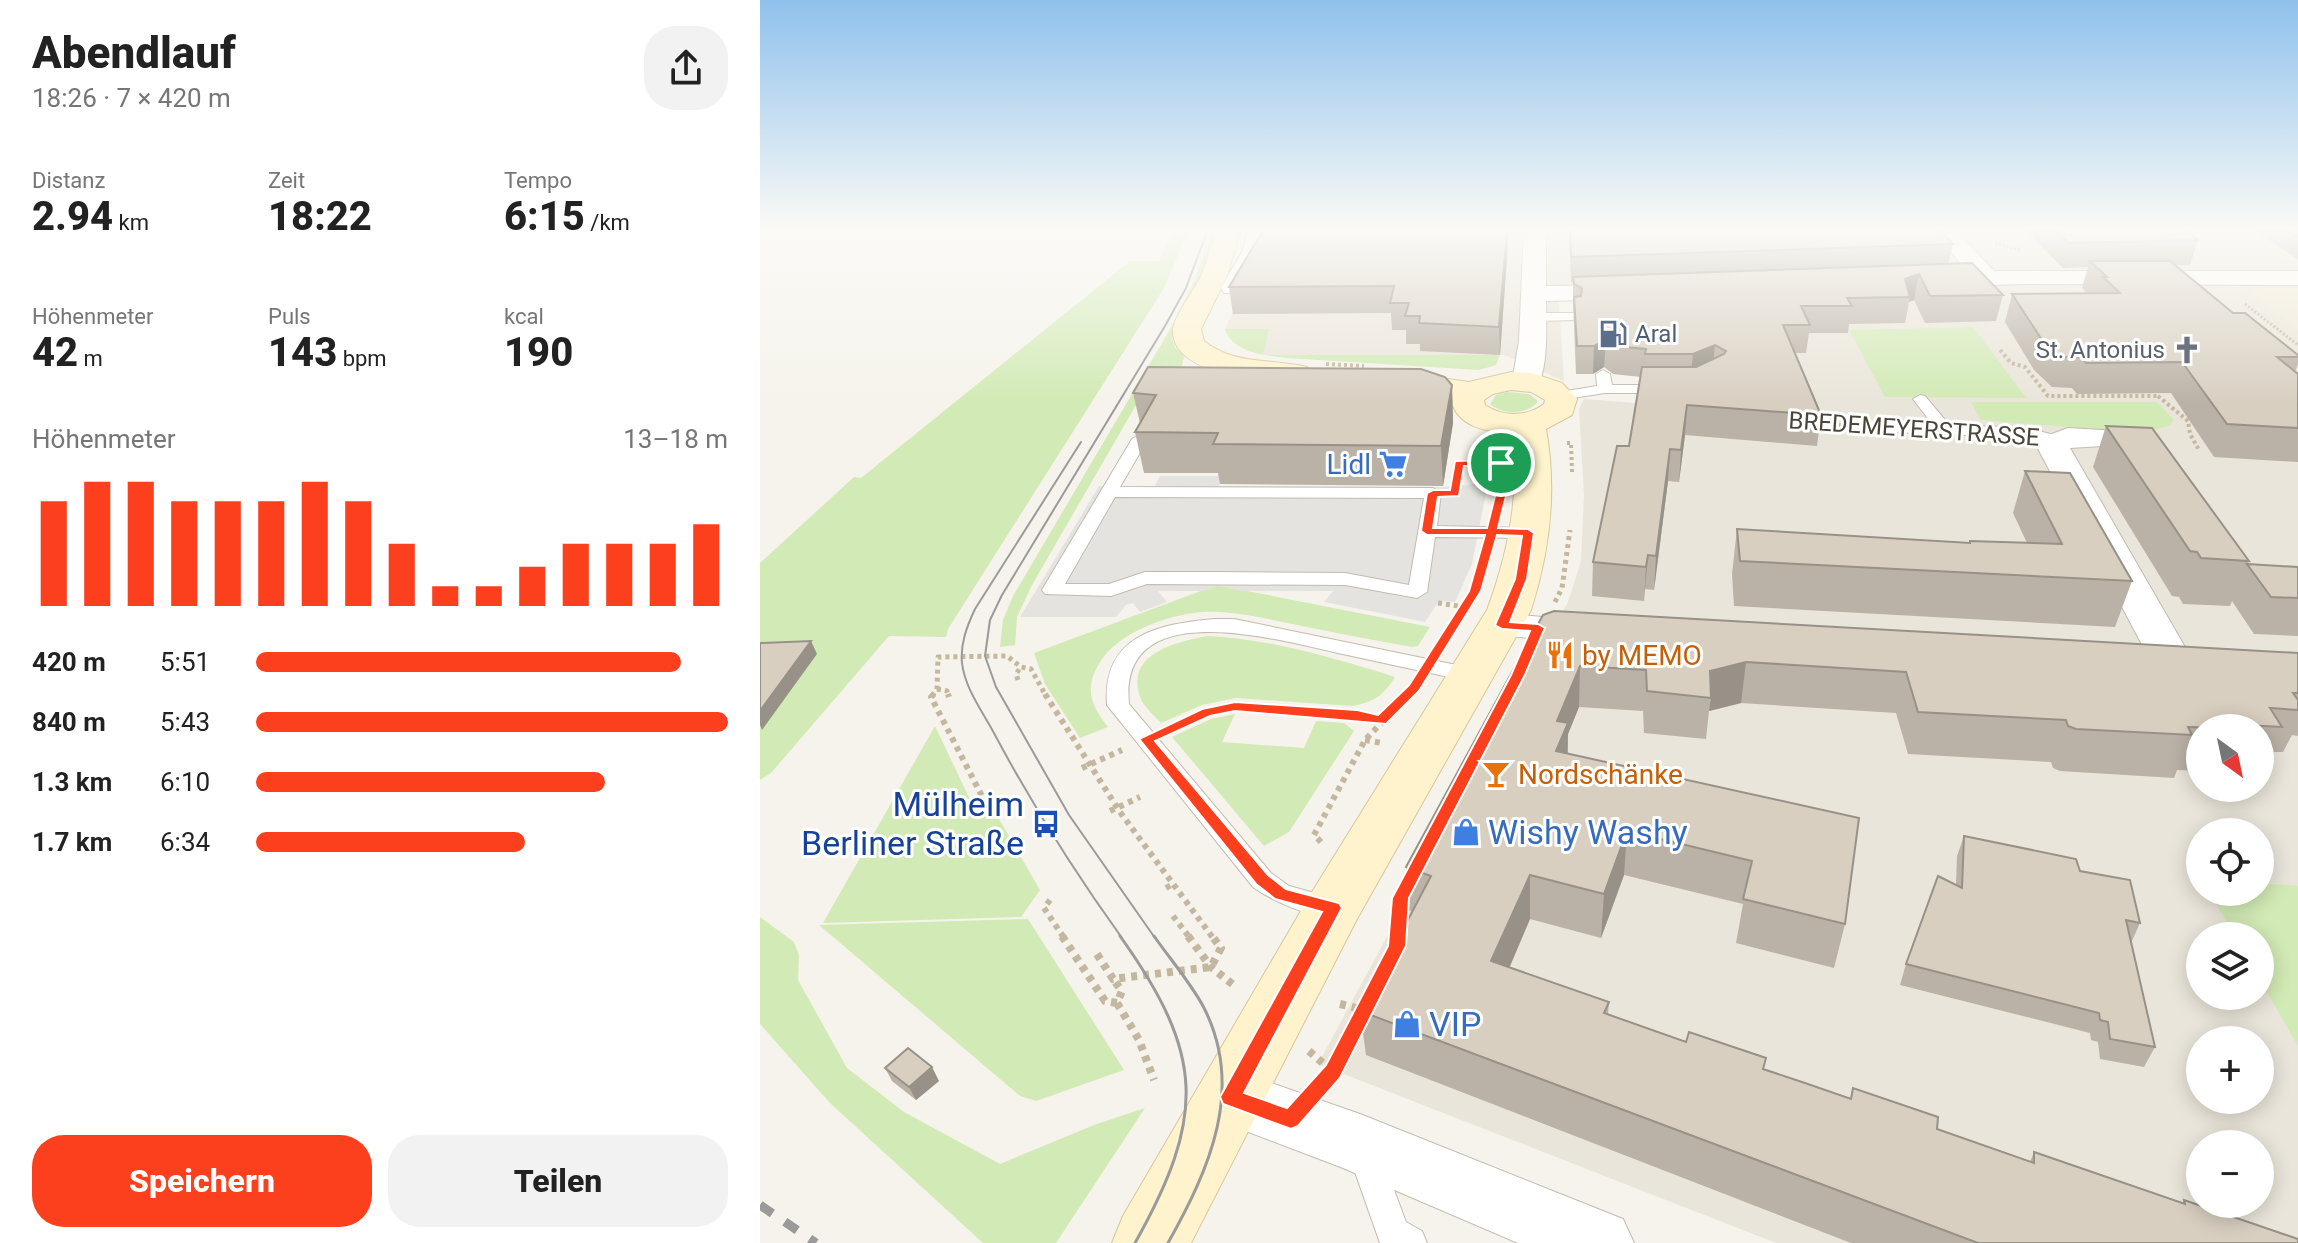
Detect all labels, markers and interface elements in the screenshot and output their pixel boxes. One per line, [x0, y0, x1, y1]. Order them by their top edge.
button: share [644, 26, 728, 110]
text: Abendlauf [32, 27, 236, 79]
text: 18:26 · 7 × 420 m [32, 83, 231, 113]
text: Distanz [32, 168, 105, 193]
text: Zeit [268, 168, 305, 193]
text: Tempo [504, 168, 572, 193]
text: 2.94 [32, 193, 113, 240]
text: 18:22 [268, 193, 372, 240]
text: 6:15 [504, 193, 585, 240]
text: km [113, 210, 149, 235]
text: /km [585, 210, 630, 235]
text: Höhenmeter [32, 304, 153, 329]
text: Puls [268, 304, 311, 329]
text: kcal [504, 304, 544, 329]
fuel station icon: Aral [1598, 319, 1628, 349]
place label: Aral [1635, 320, 1677, 348]
text: 42 [32, 329, 78, 376]
text: 143 [268, 329, 337, 376]
text: 190 [504, 329, 573, 376]
church icon: St. Antonius [2172, 335, 2202, 365]
place label: St. Antonius [2036, 336, 2165, 364]
text: m [78, 346, 103, 371]
text: bpm [337, 346, 387, 371]
street label: BREDEMEYERSTRASSE [1788, 406, 2040, 452]
text: Höhenmeter [32, 424, 176, 454]
text: 13–18 m [623, 424, 728, 454]
pin [1467, 429, 1535, 497]
icon: arrive [1479, 441, 1523, 485]
place label: Lidl [1327, 448, 1371, 481]
supermarket icon: Lidl [1378, 449, 1408, 479]
place label: by MEMO [1582, 639, 1702, 672]
restaurant icon: by MEMO [1545, 640, 1575, 670]
text: 420 m [32, 647, 106, 677]
text: 5:51 [160, 647, 210, 677]
text: 840 m [32, 707, 106, 737]
text: 5:43 [160, 707, 210, 737]
north arrow [2186, 714, 2274, 802]
map controls [2186, 714, 2274, 1218]
place label: Nordschänke [1518, 758, 1683, 791]
bar icon: Nordschänke [1481, 759, 1511, 789]
text: 1.3 km [32, 767, 112, 797]
text: 6:10 [160, 767, 210, 797]
place label: Mülheim Berliner Straße [801, 784, 1024, 863]
bus stop icon: Mülheim Berliner Straße [1031, 809, 1061, 839]
place label: Wishy Washy [1488, 812, 1688, 852]
shop icon: Wishy Washy [1451, 817, 1481, 847]
button: locate [2186, 818, 2274, 906]
text: 1.7 km [32, 827, 112, 857]
text: 6:34 [160, 827, 210, 857]
button: layers [2186, 922, 2274, 1010]
place label: VIP [1429, 1004, 1481, 1044]
shop icon: VIP [1392, 1009, 1422, 1039]
button: + [2186, 1026, 2274, 1114]
button: − [2186, 1130, 2274, 1218]
button: Speichern [32, 1135, 372, 1227]
button: Teilen [388, 1135, 728, 1227]

